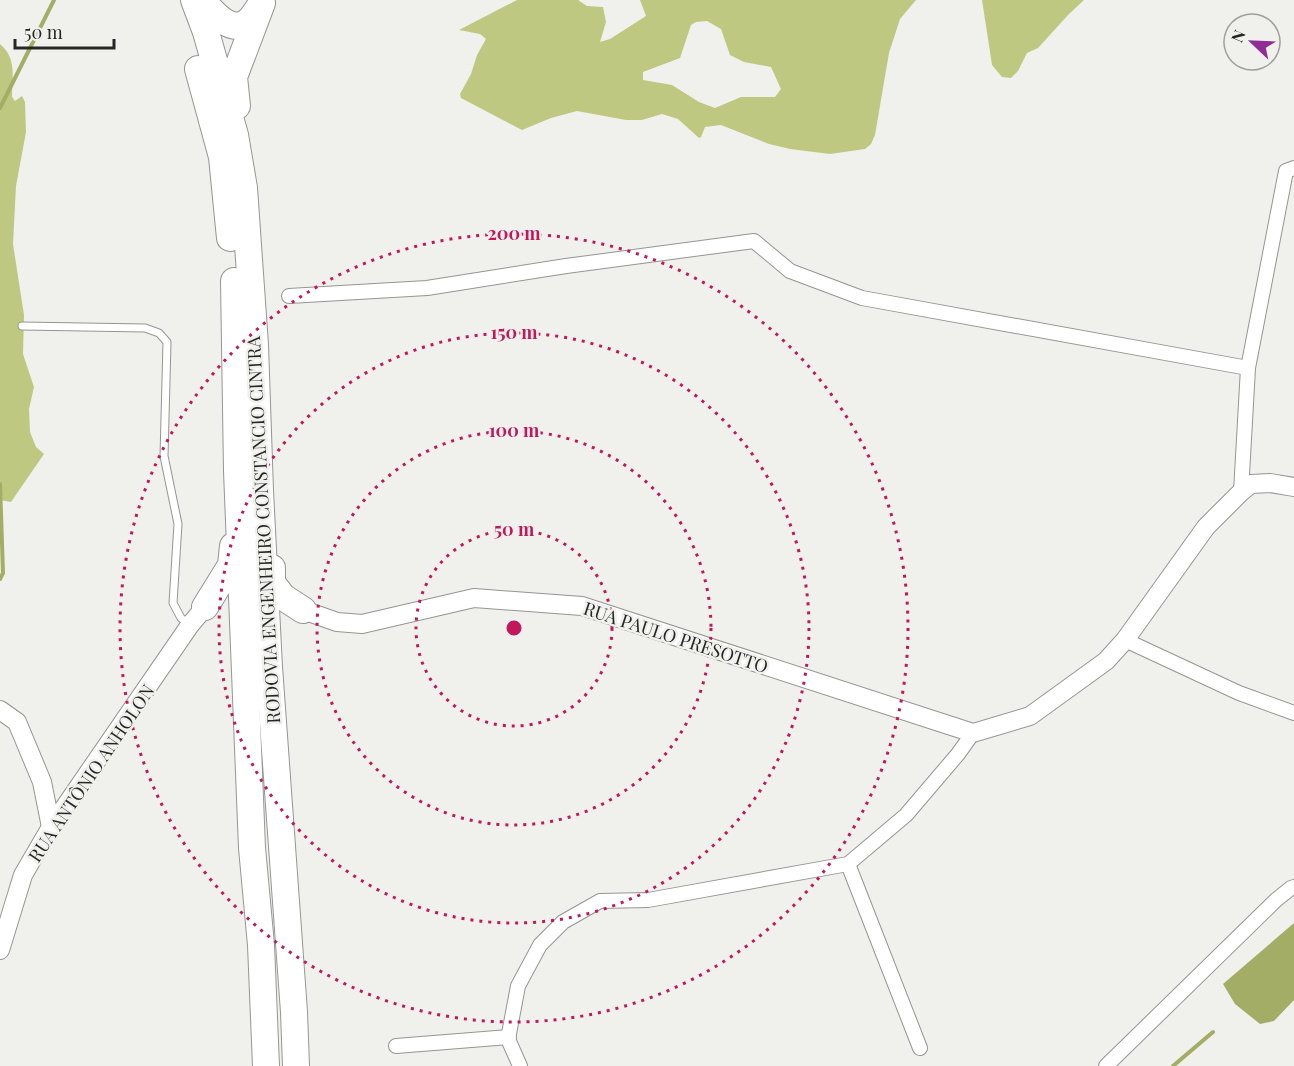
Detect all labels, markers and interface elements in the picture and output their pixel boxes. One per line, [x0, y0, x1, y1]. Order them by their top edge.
scale bar [15, 12, 114, 50]
north arrow [1222, 12, 1282, 72]
text: 50 m [24, 20, 63, 44]
text: N [1226, 26, 1250, 45]
text: 200 m [487, 221, 541, 245]
text: 150 m [490, 320, 538, 344]
street label: RODOVIA ENGENHEIRO CONSTANCIO CINTRA [241, 335, 285, 724]
text: 100 m [489, 418, 540, 442]
text: 50 m [494, 517, 535, 541]
street label: RUA PAULO PRESOTTO [581, 596, 771, 678]
centre of rings [504, 618, 524, 638]
street label: RUA ANTÔNIO ANHOLON [23, 679, 160, 866]

